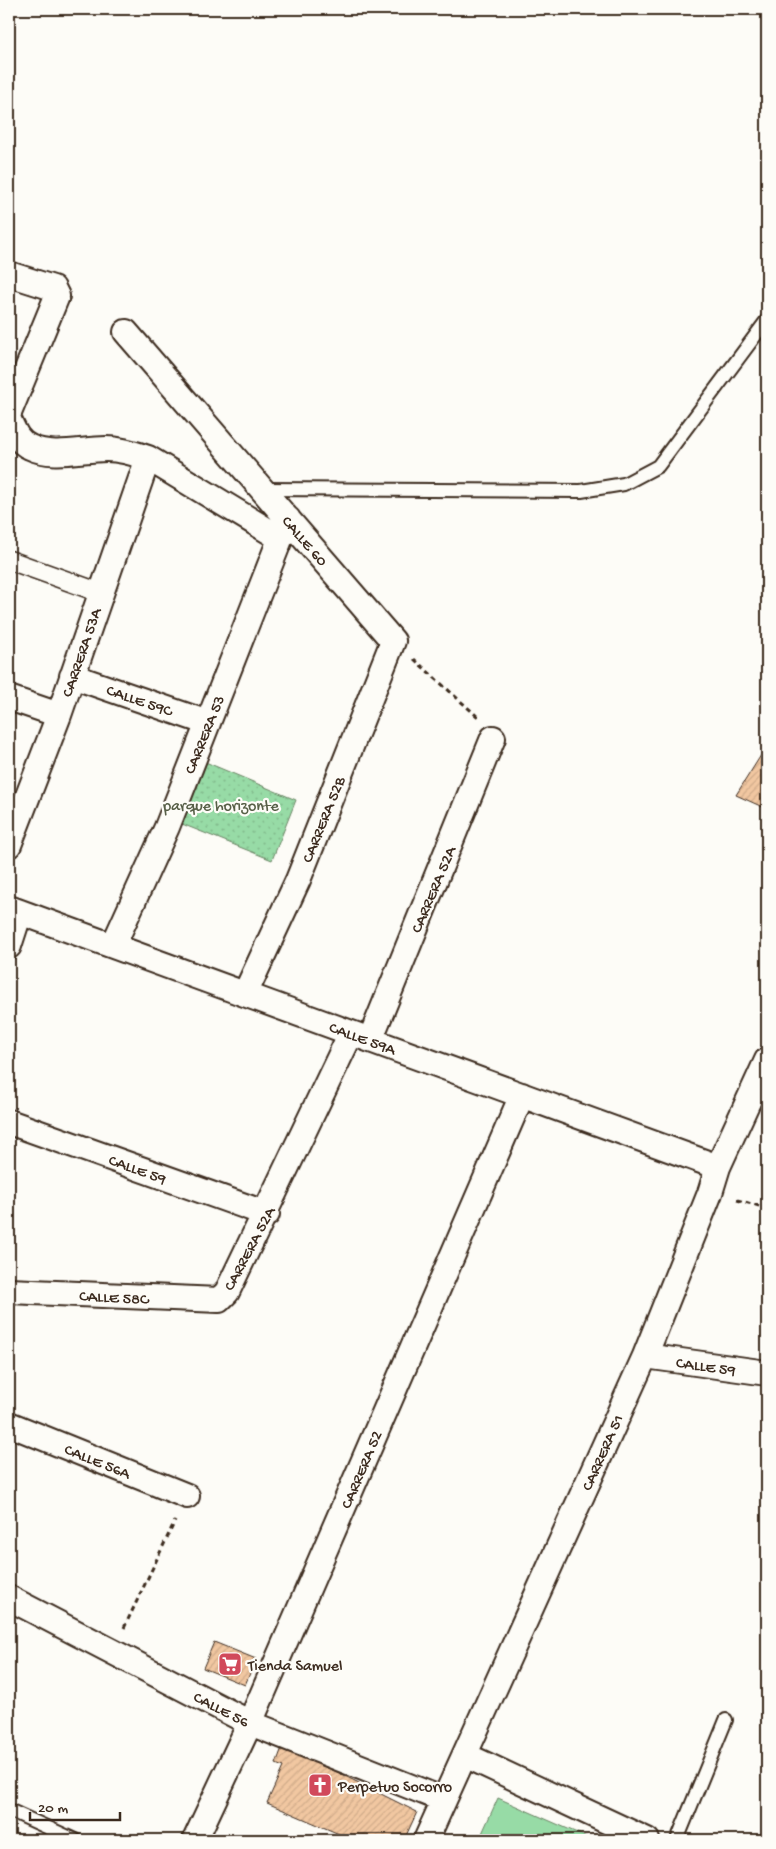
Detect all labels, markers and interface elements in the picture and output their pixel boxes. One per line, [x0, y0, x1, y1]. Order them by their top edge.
street label: CALLE 60 [276, 513, 330, 571]
street label: CARRERA 53A [59, 605, 108, 700]
street label: CALLE 59C [103, 682, 176, 723]
street label: CARRERA 53 [182, 693, 231, 777]
street label: CARRERA 52B [299, 774, 351, 866]
park label: parque horizonte [162, 798, 279, 817]
street label: CARRERA 52A [408, 843, 463, 936]
street label: CALLE 59A [326, 1019, 399, 1062]
street label: CALLE 59 [105, 1152, 168, 1190]
street label: CARRERA 52A [221, 1203, 282, 1295]
street label: CALLE 58C [79, 1288, 150, 1311]
street label: CALLE 59 [674, 1355, 737, 1382]
street label: CARRERA 51 [579, 1412, 629, 1494]
street label: CARRERA 52 [338, 1428, 388, 1512]
street label: CALLE 56A [61, 1441, 134, 1486]
supermarket icon: Tienda Samuel [217, 1651, 243, 1677]
place label: Tienda Samuel [247, 1658, 342, 1677]
street label: CALLE 56 [189, 1689, 252, 1734]
church icon: Perpetuo Socorro [307, 1772, 333, 1798]
place label: Perpetuo Socorro [337, 1779, 452, 1798]
scale bar [30, 1789, 120, 1821]
text: 20 m [38, 1800, 68, 1818]

